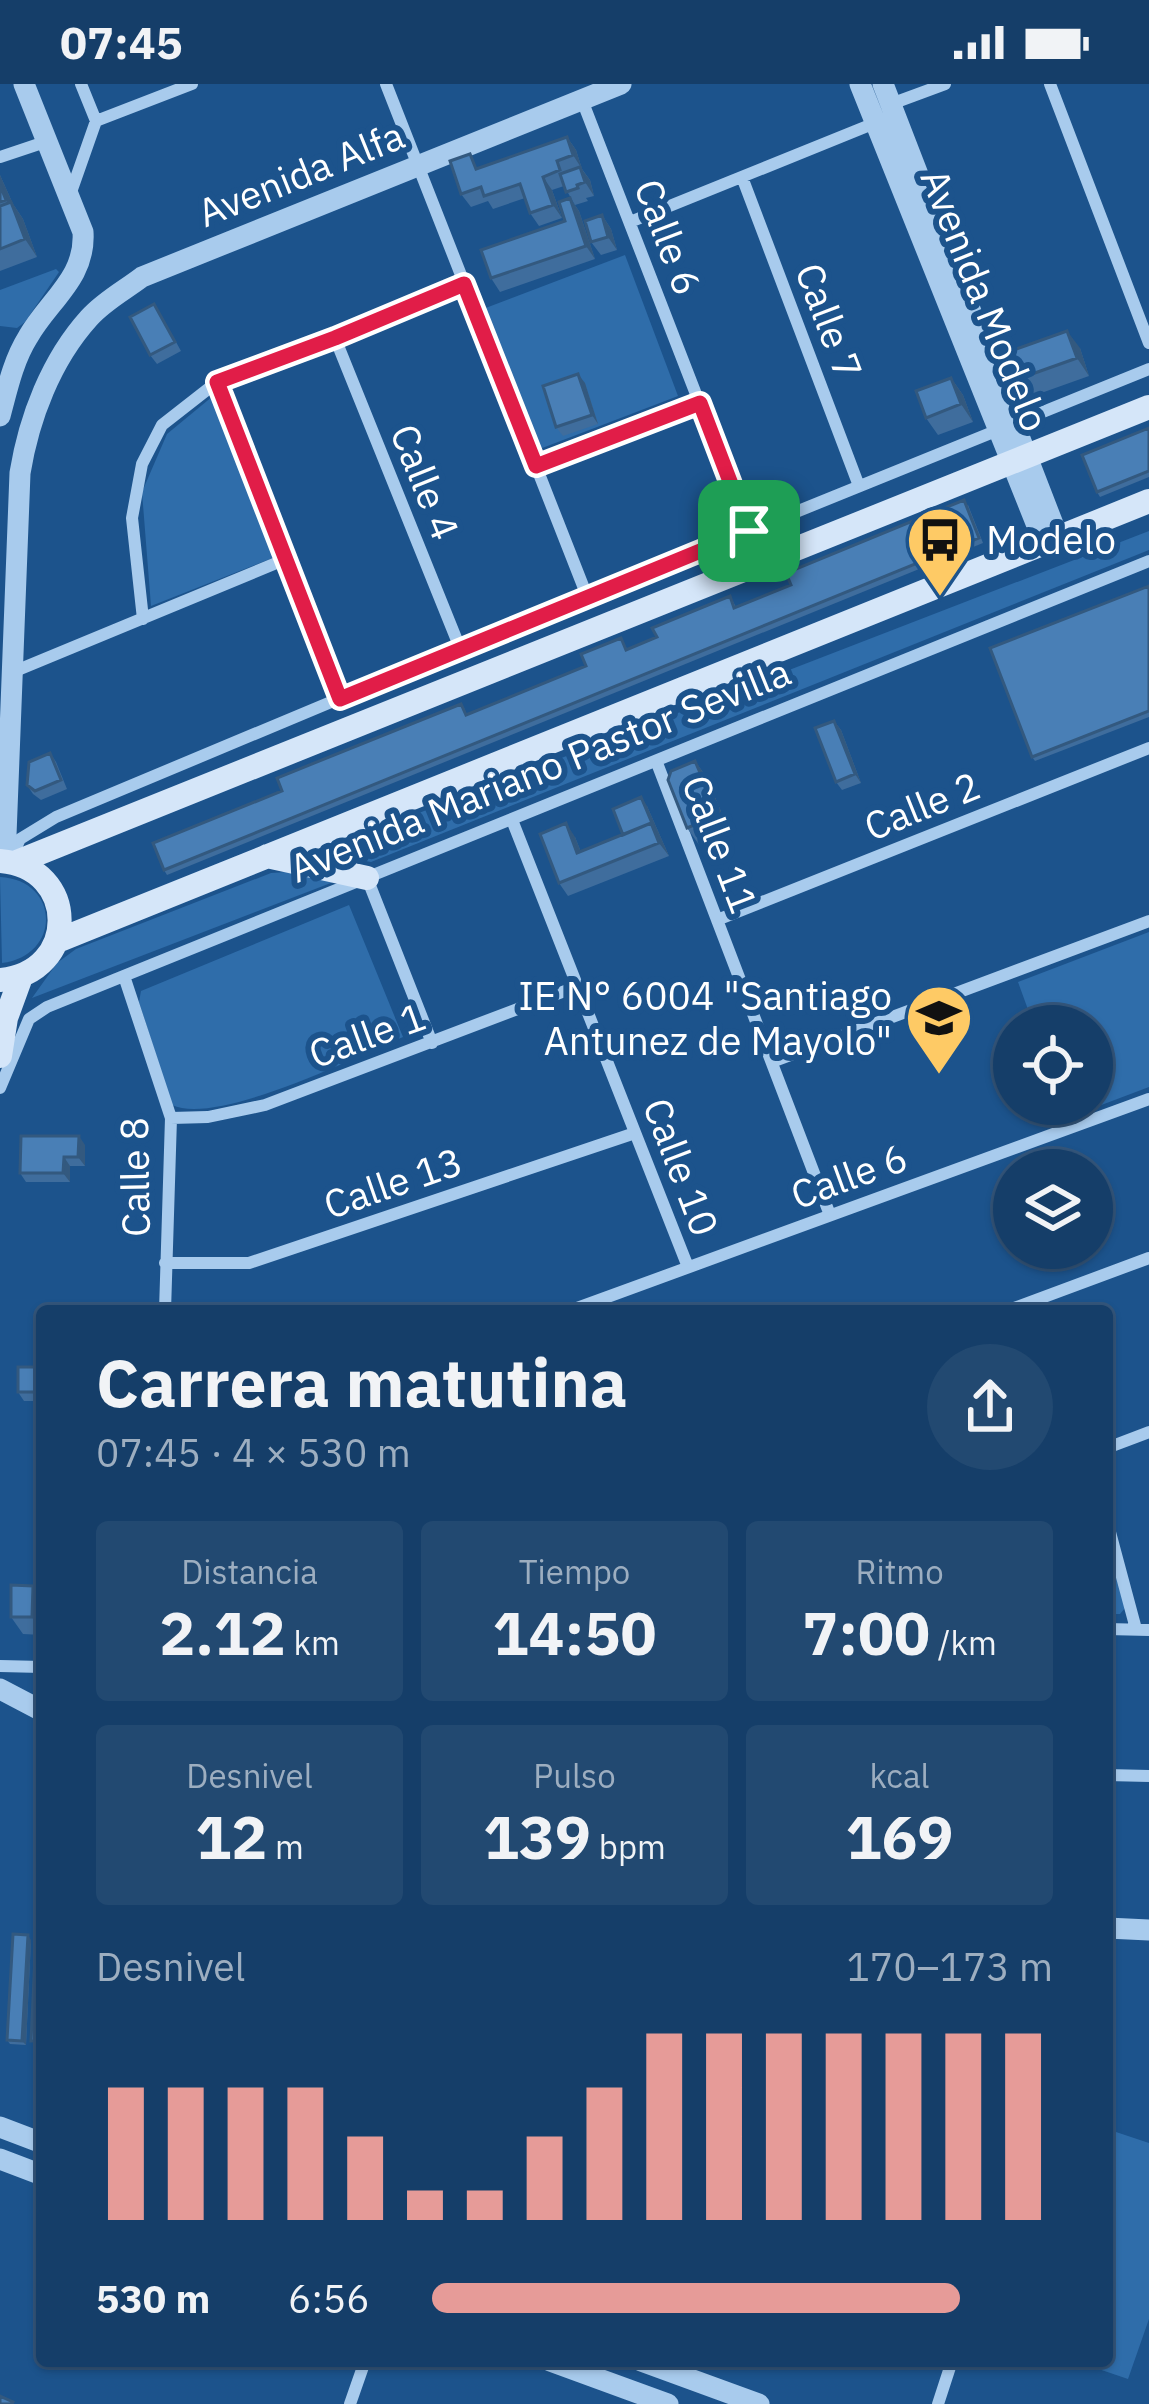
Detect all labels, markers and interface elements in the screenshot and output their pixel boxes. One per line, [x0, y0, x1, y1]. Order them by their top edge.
text: 07:45 [60, 13, 183, 71]
street label: Avenida Alfa [190, 109, 411, 238]
street label: Avenida Modelo [910, 161, 1061, 439]
street label: Calle 6 [623, 172, 714, 302]
street label: Calle 7 [784, 256, 875, 386]
street label: Calle 4 [379, 417, 472, 547]
pin [698, 480, 800, 582]
icon: arrive [716, 498, 782, 564]
bus stop icon: Modelo [905, 505, 975, 599]
place label: Modelo [986, 514, 1116, 565]
street label: Avenida Mariano Pastor Sevilla [282, 646, 798, 894]
street label: Calle 2 [857, 759, 987, 852]
street label: Calle 11 [671, 768, 770, 920]
place label: IE N° 6004 "Santiago Antunez de Mayolo" [518, 970, 892, 1066]
school or university icon: IE N° 6004 "Santiago Antunez de Mayolo" [904, 983, 974, 1077]
street label: Calle 1 [302, 990, 432, 1079]
map controls [993, 1005, 1113, 1269]
button: locate [993, 1005, 1113, 1125]
street label: Calle 10 [632, 1091, 731, 1243]
street label: Calle 8 [108, 1117, 161, 1237]
street label: Calle 6 [784, 1131, 914, 1220]
street label: Calle 13 [317, 1135, 469, 1230]
button: layers [993, 1149, 1113, 1269]
text: Carrera matutina [96, 1339, 627, 1425]
button: share [927, 1344, 1053, 1470]
text: 07:45 · 4 × 530 m [96, 1427, 411, 1478]
text: Distancia [181, 1550, 318, 1593]
text: Tiempo [519, 1550, 630, 1593]
text: Ritmo [855, 1550, 944, 1593]
text: 2.12 [159, 1593, 286, 1672]
text: 14:50 [493, 1593, 656, 1672]
text: 7:00 [802, 1593, 930, 1672]
text: km [286, 1621, 340, 1664]
text: /km [930, 1621, 997, 1664]
text: Desnivel [186, 1754, 313, 1797]
text: Pulso [533, 1754, 616, 1797]
text: kcal [869, 1754, 930, 1797]
text: 12 [195, 1797, 267, 1876]
text: 139 [483, 1797, 591, 1876]
text: 169 [846, 1797, 954, 1876]
text: m [267, 1825, 304, 1868]
text: bpm [591, 1825, 666, 1868]
text: Desnivel [96, 1941, 245, 1992]
text: 170–173 m [846, 1941, 1053, 1992]
text: 530 m [96, 2273, 210, 2324]
text: 6:56 [288, 2273, 370, 2324]

